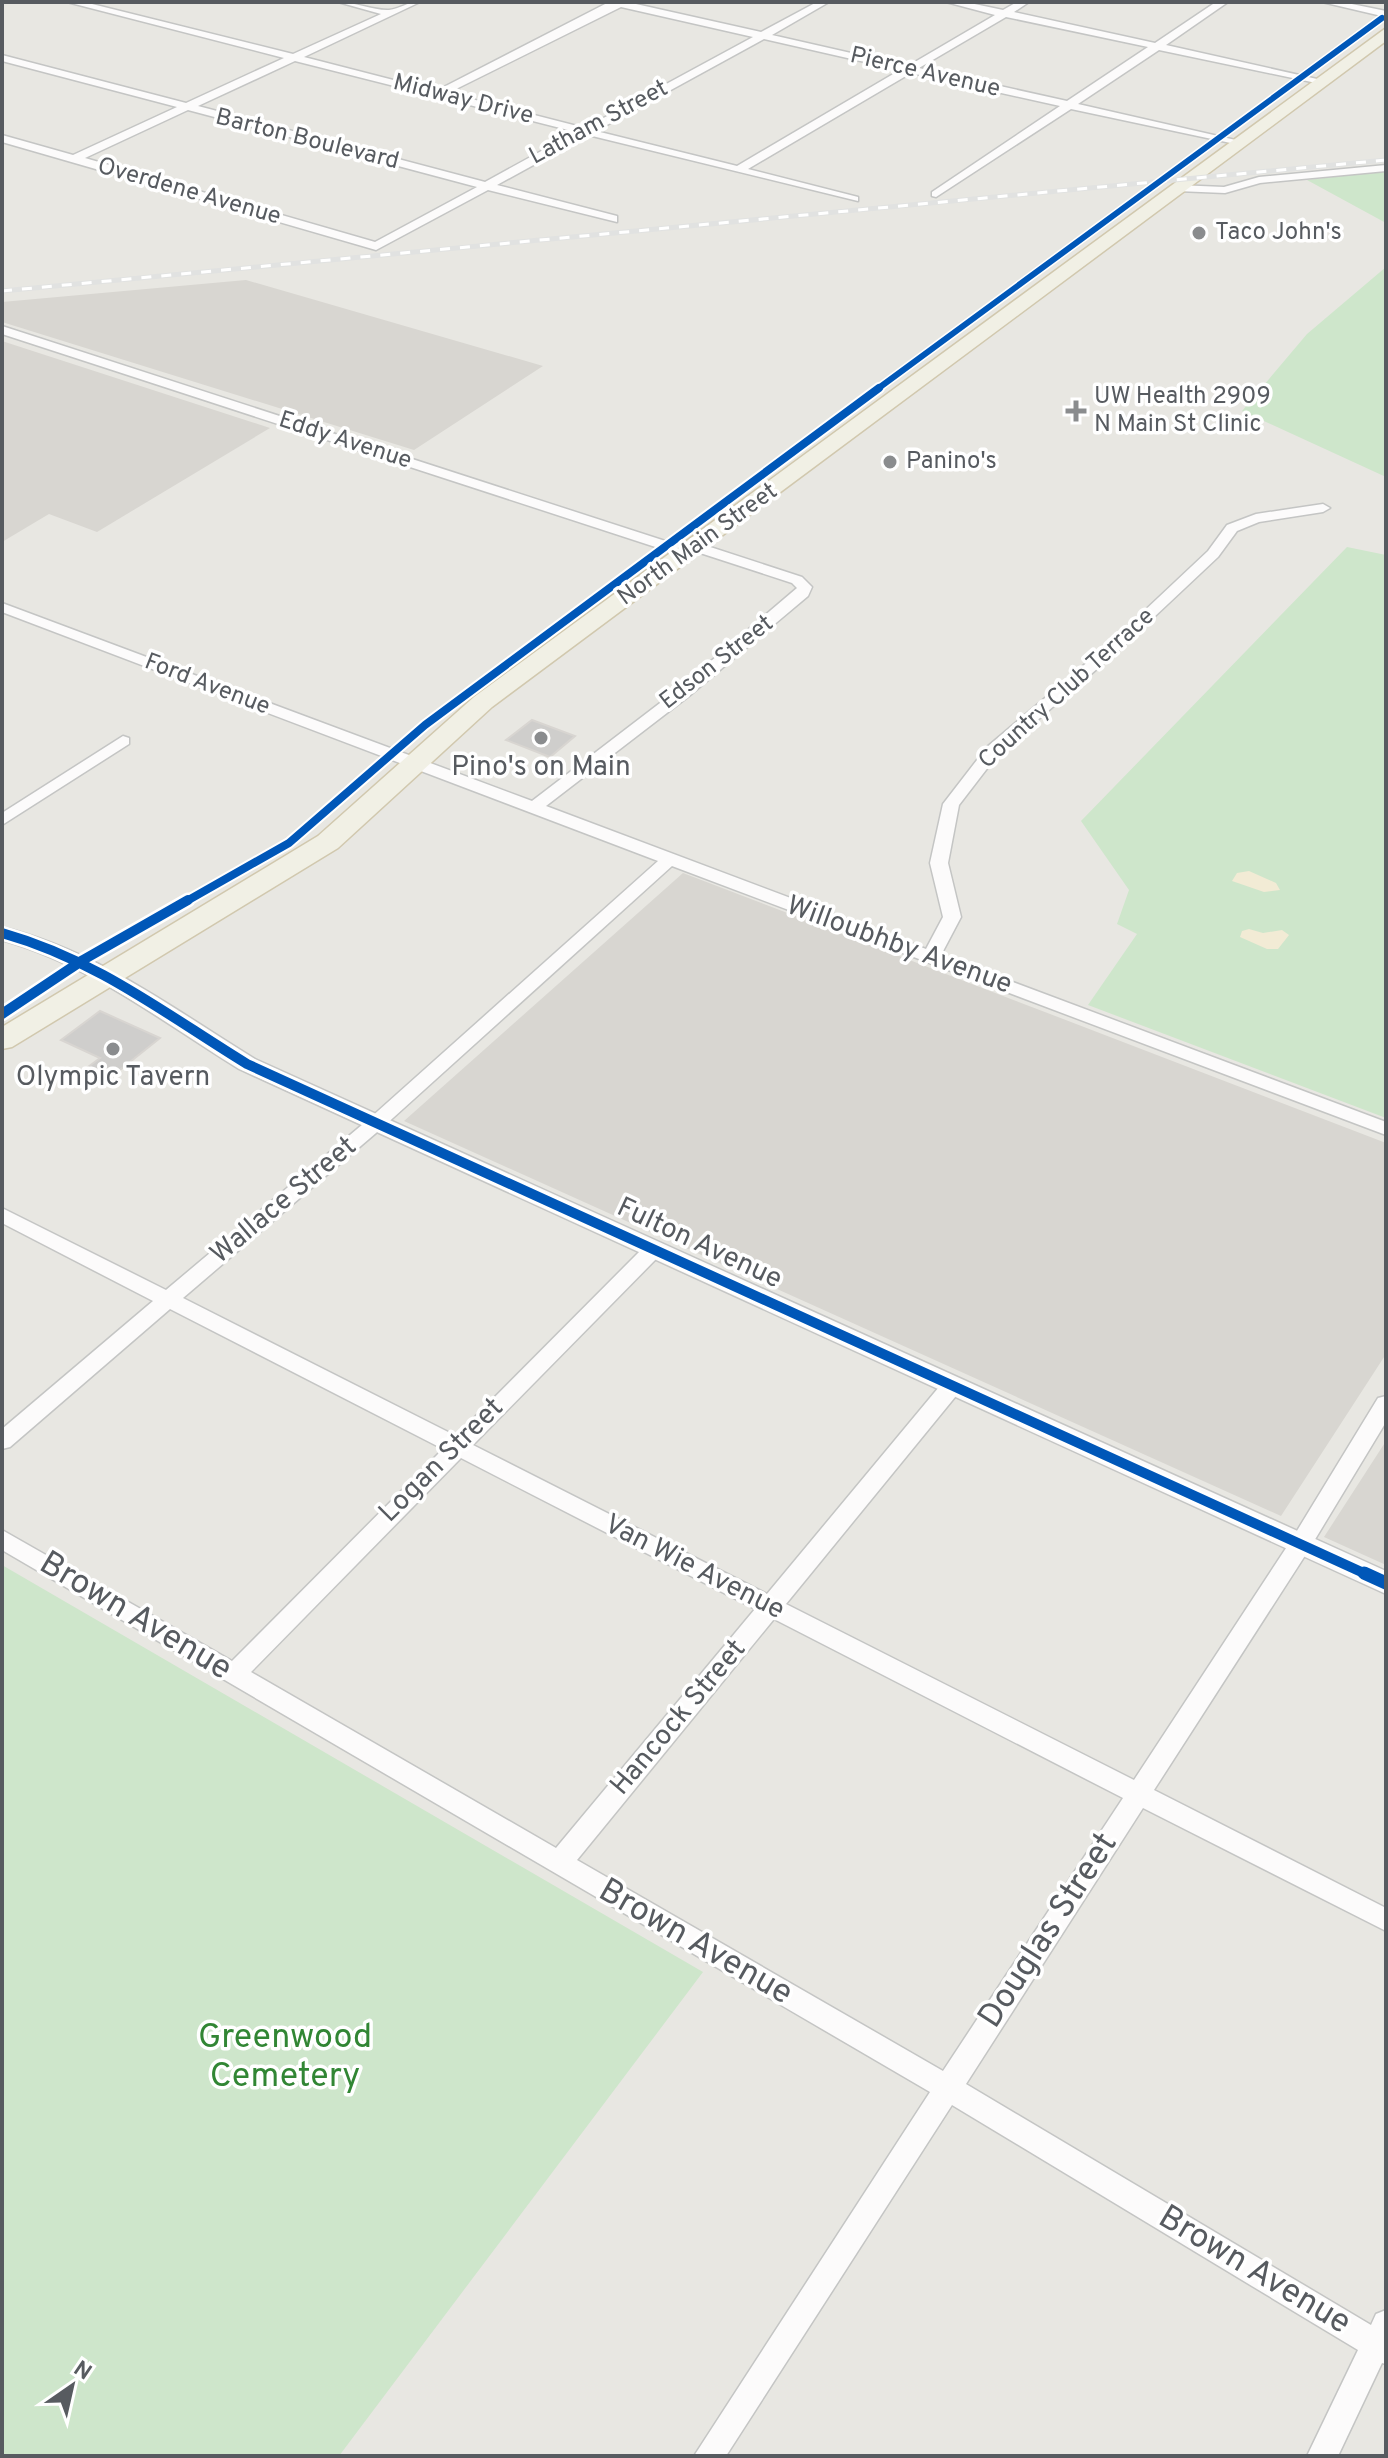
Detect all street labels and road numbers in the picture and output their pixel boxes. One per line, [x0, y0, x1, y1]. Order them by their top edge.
street label: Pierce Avenue [847, 41, 1003, 105]
street label: Midway Drive [390, 68, 536, 132]
street label: Latham Street [524, 74, 674, 172]
street label: Barton Boulevard [212, 103, 402, 177]
street label: Overdene Avenue [94, 151, 284, 233]
street label: Eddy Avenue [275, 405, 415, 477]
street label: North Main Street [612, 477, 784, 613]
street label: Country Club Terrace [973, 602, 1161, 776]
street label: Edson Street [654, 609, 780, 717]
street label: Ford Avenue [140, 647, 274, 723]
street label: Willoubhby Avenue [781, 888, 1017, 1004]
street label: Wallace Street [203, 1129, 365, 1273]
street label: Fulton Avenue [611, 1190, 787, 1298]
street label: Logan Street [372, 1391, 512, 1531]
street label: Van Wie Avenue [598, 1507, 790, 1629]
street label: Brown Avenue [31, 1543, 239, 1691]
street label: Hancock Street [603, 1633, 755, 1803]
street label: Douglas Street [970, 1825, 1128, 2037]
street label: Brown Avenue [590, 1870, 800, 2016]
street label: Brown Avenue [1150, 2197, 1358, 2345]

